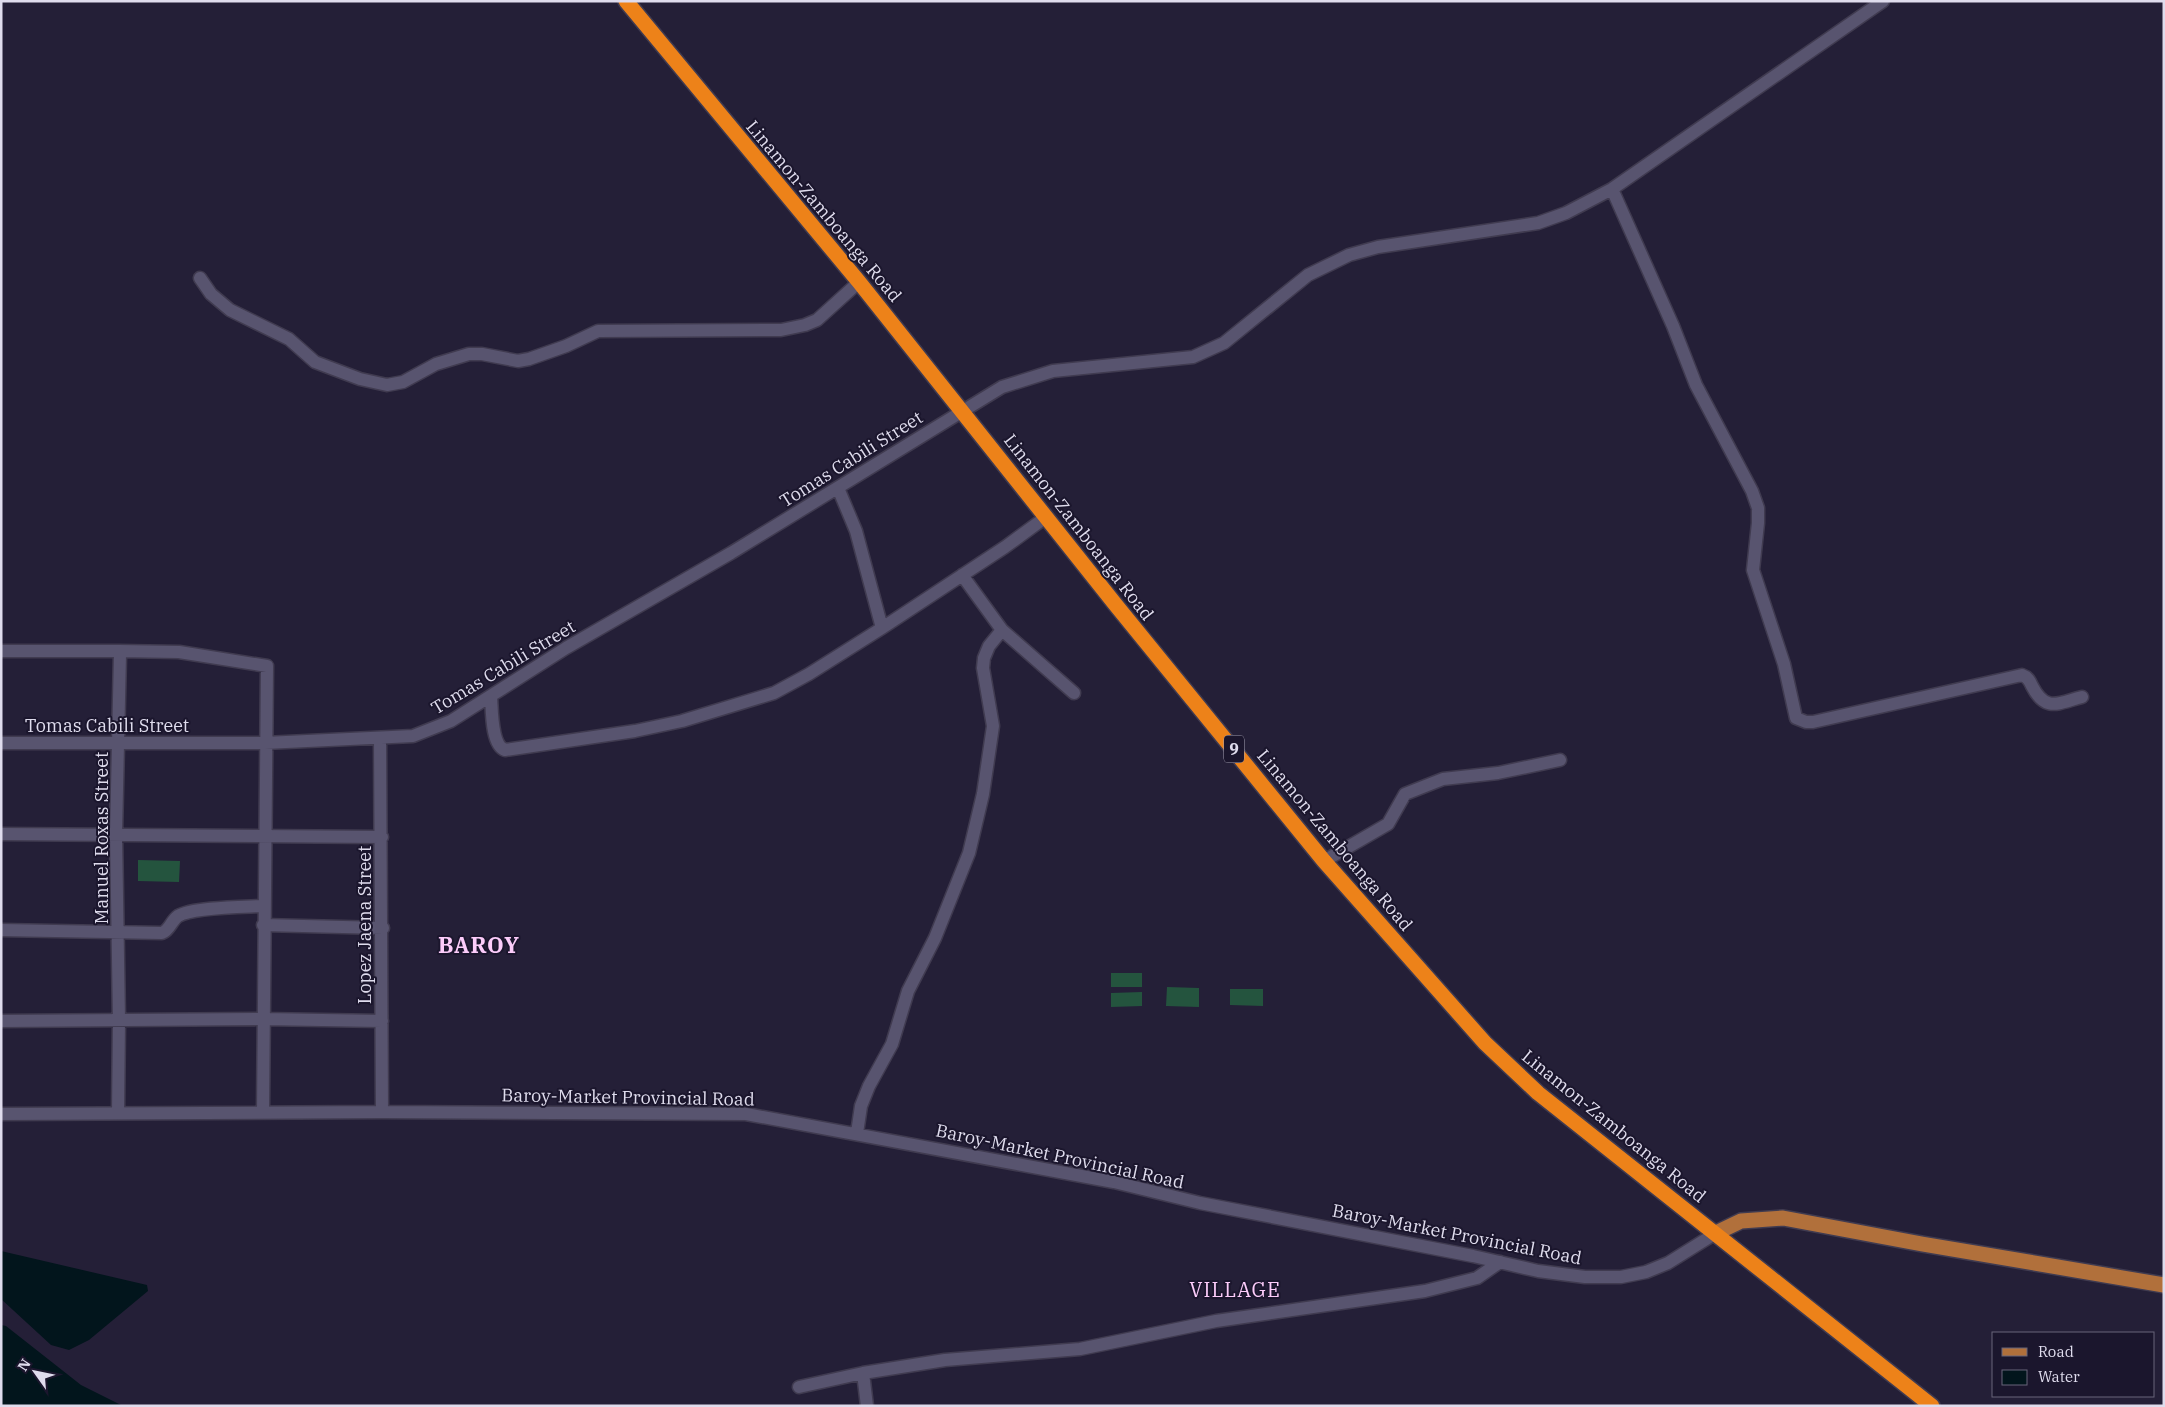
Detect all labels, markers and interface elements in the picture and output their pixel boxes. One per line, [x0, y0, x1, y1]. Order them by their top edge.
street label: Linamon-Zamboanga Road [741, 115, 907, 307]
street label: Tomas Cabili Street [775, 406, 927, 512]
street label: Linamon-Zamboanga Road [999, 429, 1159, 625]
street label: Tomas Cabili Street [427, 615, 579, 719]
street label: Tomas Cabili Street [25, 714, 189, 737]
road number: 9 [1224, 736, 1244, 762]
street label: Linamon-Zamboanga Road [1252, 744, 1418, 936]
street label: Manuel Roxas Street [90, 752, 113, 924]
street label: Lopez Jaena Street [353, 846, 376, 1004]
district label: BAROY [438, 930, 520, 959]
street label: Linamon-Zamboanga Road [1517, 1045, 1711, 1207]
street label: Baroy-Market Provincial Road [501, 1083, 755, 1111]
street label: Baroy-Market Provincial Road [934, 1118, 1186, 1194]
street label: Baroy-Market Provincial Road [1330, 1199, 1584, 1269]
district label: VILLAGE [1189, 1276, 1281, 1303]
legend [1992, 1332, 2155, 1397]
text: Road [2038, 1342, 2074, 1361]
north arrow [10, 1347, 60, 1397]
text: N [14, 1355, 35, 1374]
text: Water [2038, 1367, 2080, 1386]

